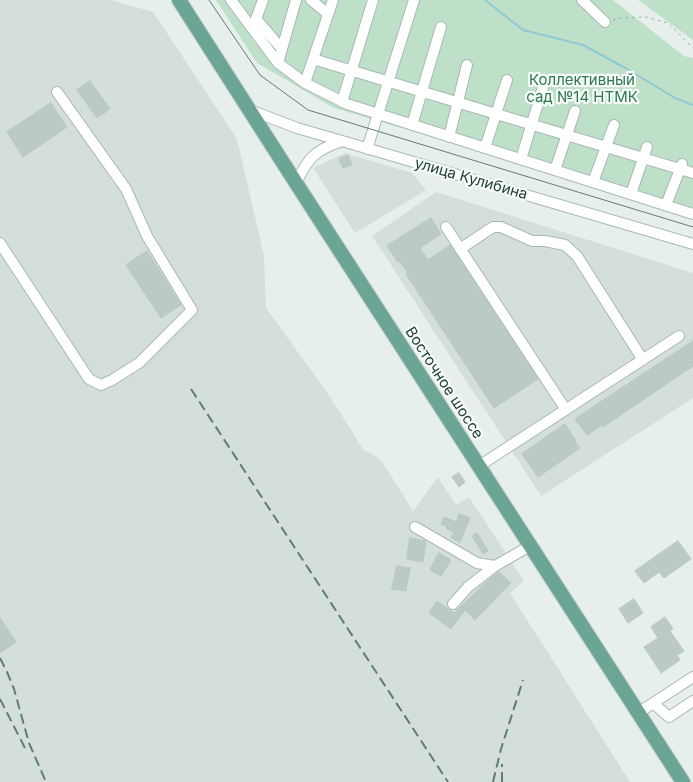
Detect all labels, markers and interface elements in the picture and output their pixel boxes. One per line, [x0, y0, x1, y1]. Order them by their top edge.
park label: Коллективный сад №14 НТМК [526, 71, 638, 106]
street label: улица Кулибина [412, 154, 530, 204]
street label: Восточное шоссе [401, 324, 487, 442]

